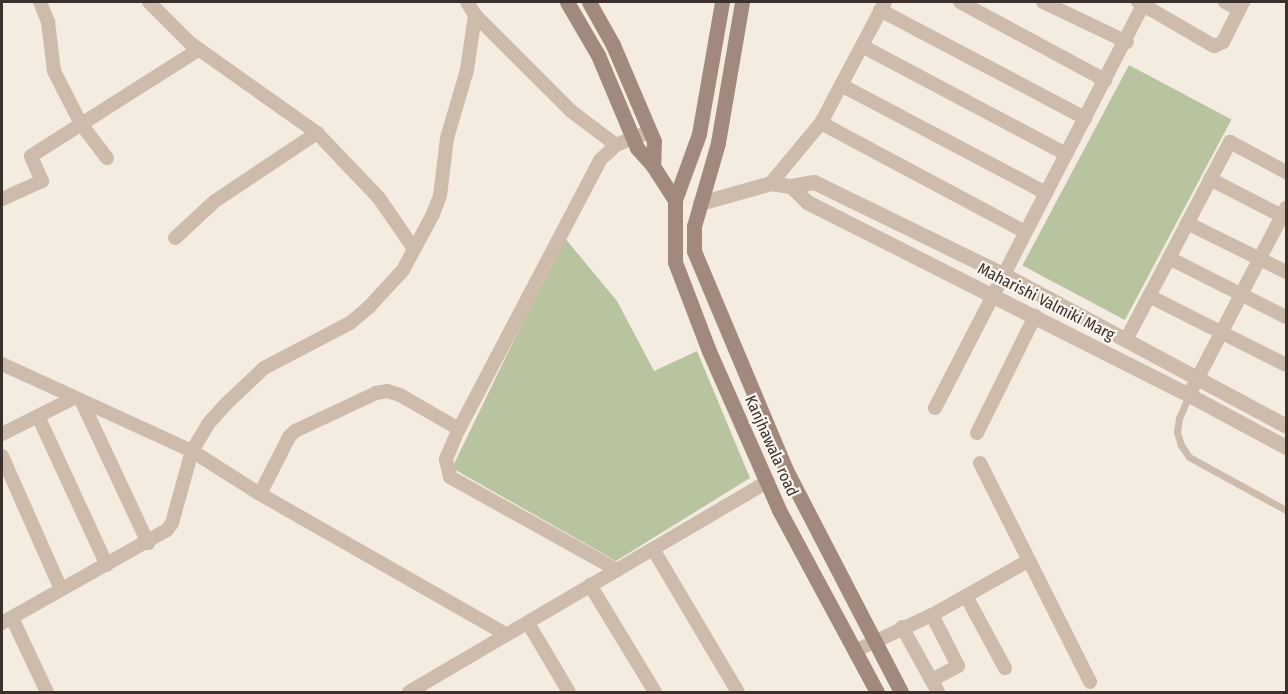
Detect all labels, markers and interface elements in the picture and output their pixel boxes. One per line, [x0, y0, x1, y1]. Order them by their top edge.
street label: Maharishi Valmiki Marg [974, 259, 1118, 345]
street label: Kanjhawala road [740, 393, 802, 499]

